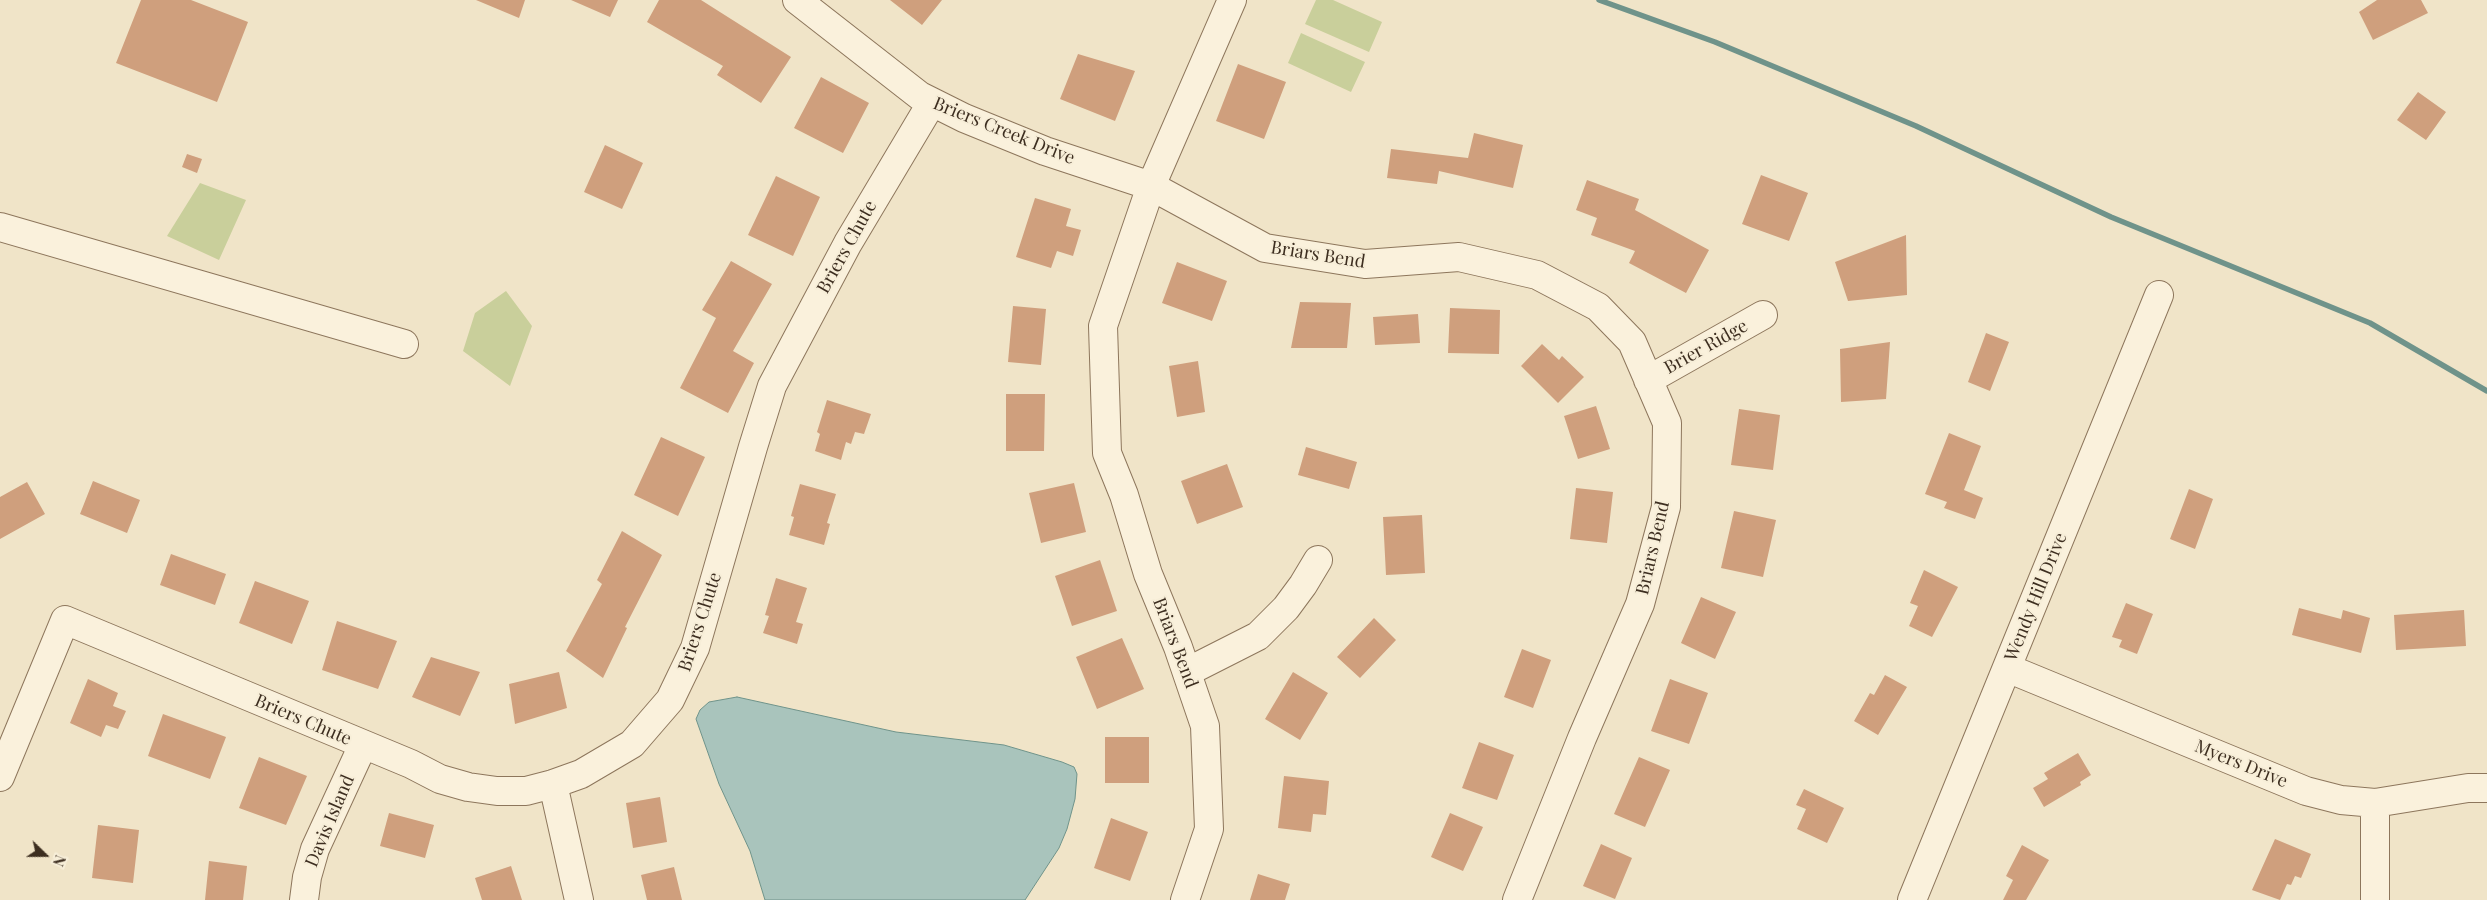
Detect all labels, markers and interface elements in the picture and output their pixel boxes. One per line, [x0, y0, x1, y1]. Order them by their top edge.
street label: Briers Creek Drive [930, 93, 1078, 169]
street label: Briers Chute [813, 197, 881, 297]
street label: Briars Bend [1269, 237, 1367, 273]
street label: Brier Ridge [1661, 315, 1751, 379]
street label: Briars Bend [1632, 499, 1674, 597]
street label: Wendy Hill Drive [2000, 530, 2072, 664]
street label: Briers Chute [674, 570, 726, 674]
street label: Briars Bend [1148, 595, 1202, 691]
street label: Briers Chute [251, 690, 355, 750]
street label: Myers Drive [2192, 736, 2290, 792]
street label: Davis Island [301, 772, 359, 870]
north arrow [20, 830, 70, 880]
text: N [49, 853, 70, 869]

